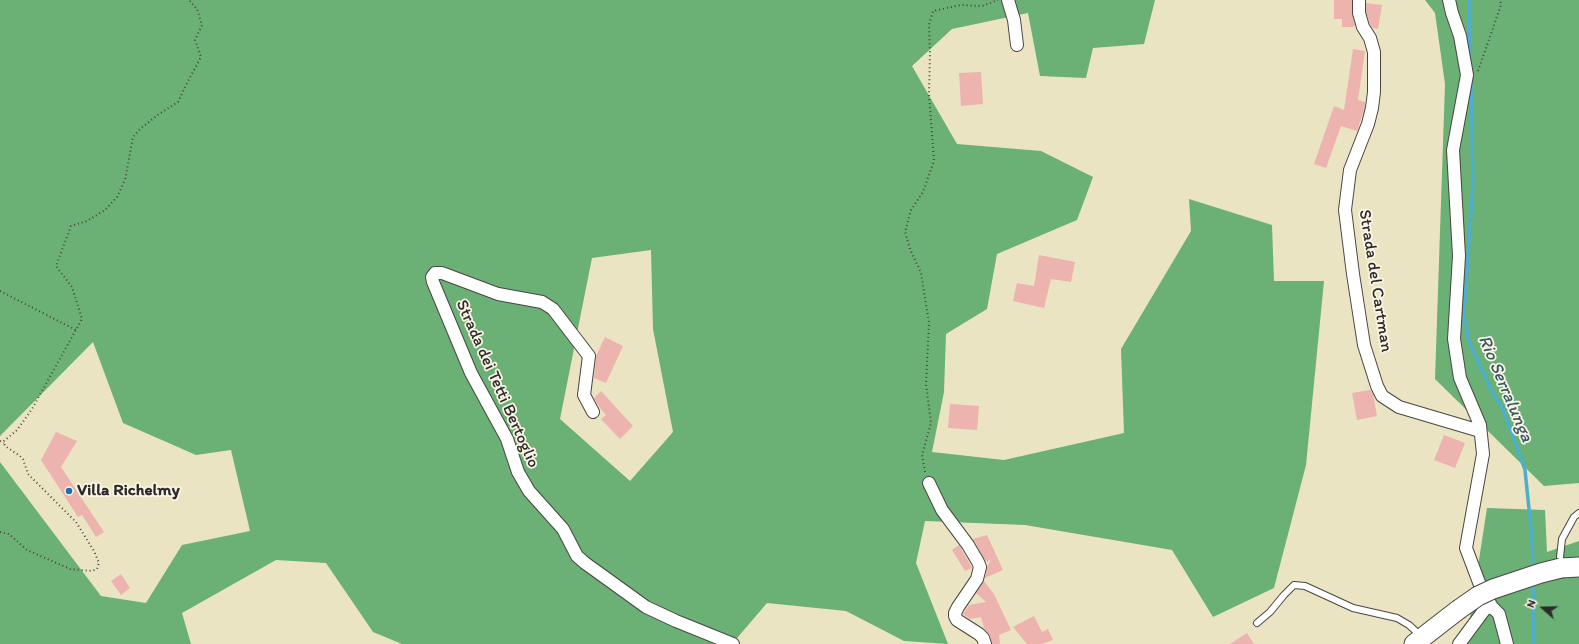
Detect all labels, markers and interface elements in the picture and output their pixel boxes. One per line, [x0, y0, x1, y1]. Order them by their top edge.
street label: Strada del Cartman [1354, 208, 1396, 354]
street label: Strada dei Tetti Bertoglio [451, 297, 543, 471]
water label: Rio Serralunga [1473, 332, 1537, 446]
place label: Villa Richelmy [77, 481, 180, 501]
marker: Villa Richelmy [64, 486, 74, 496]
north arrow [1523, 588, 1563, 628]
text: N [1524, 598, 1539, 609]

